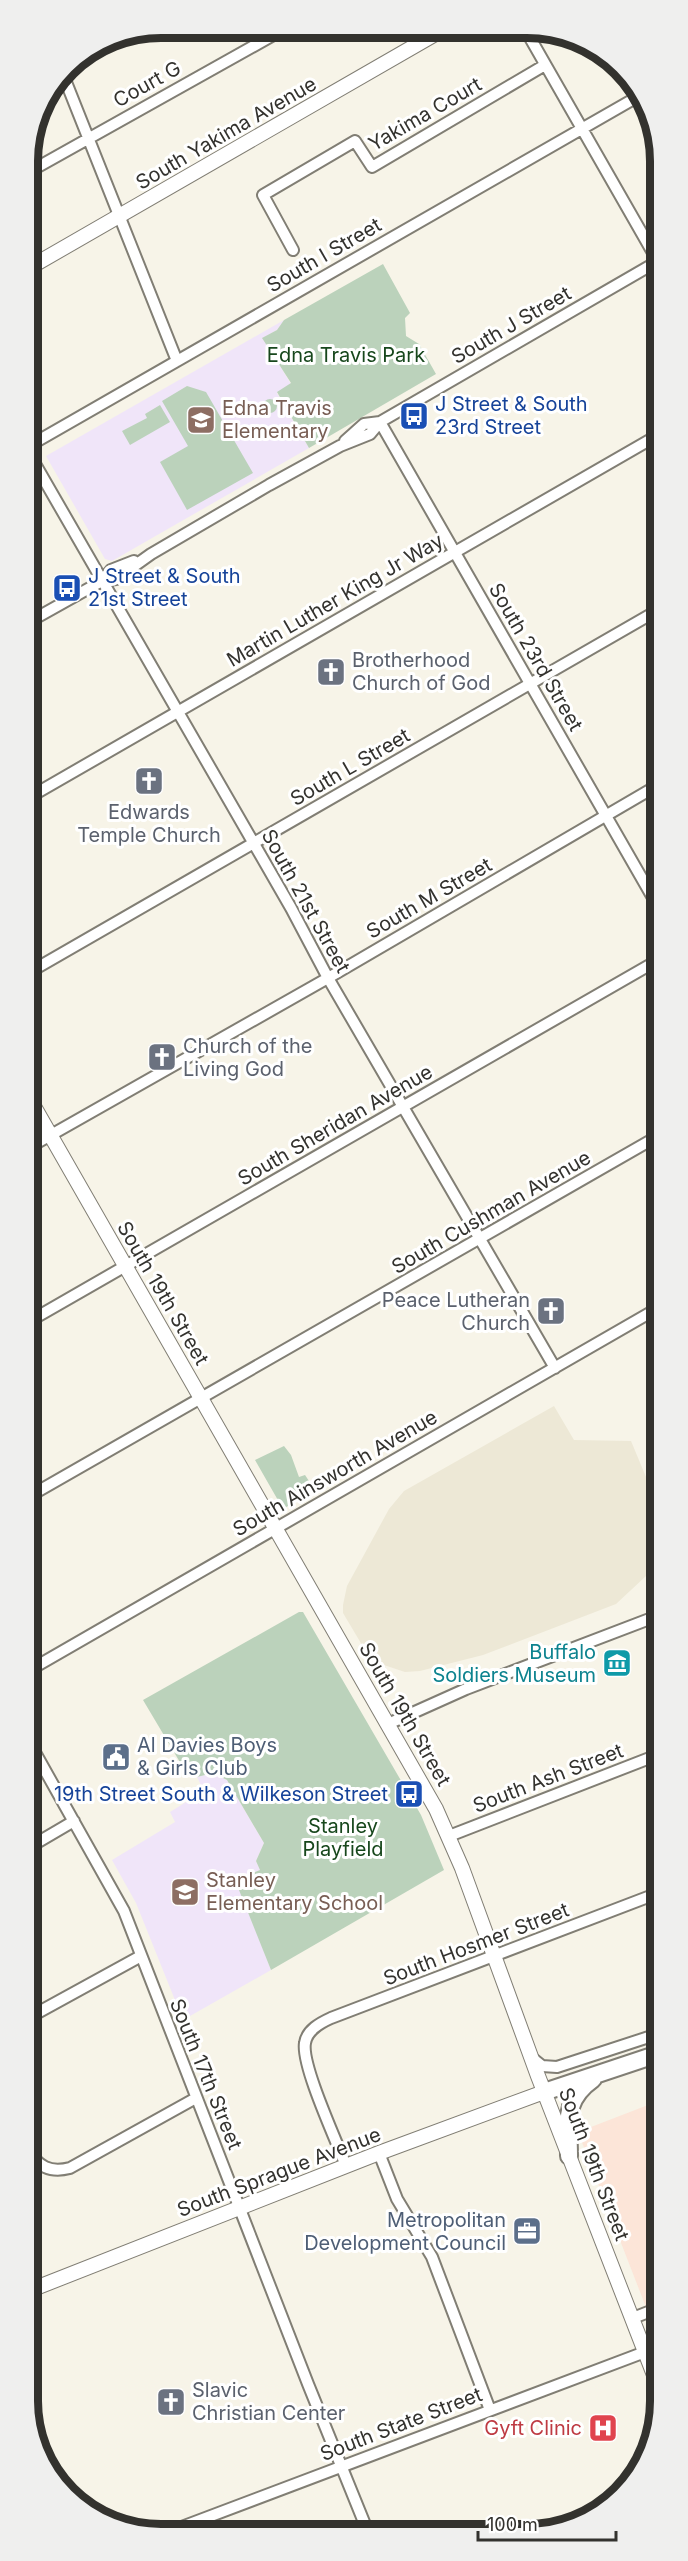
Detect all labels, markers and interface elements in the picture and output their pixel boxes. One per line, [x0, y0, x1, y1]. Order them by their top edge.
street label: Court G [109, 56, 185, 112]
street label: South Yakima Avenue [131, 71, 321, 195]
street label: Yakima Court [364, 72, 486, 156]
street label: South I Street [263, 212, 386, 297]
street label: South J Street [447, 281, 575, 369]
park label: Edna Travis Park [267, 343, 425, 367]
place label: J Street & South 23rd Street [435, 392, 588, 439]
place label: Edna Travis Elementary [222, 396, 332, 443]
bus stop icon: J Street & South 23rd Street [398, 400, 430, 432]
school or university icon: Edna Travis Elementary [185, 404, 217, 436]
street label: Martin Luther King Jr Way [222, 528, 448, 672]
place label: J Street & South 21st Street [88, 564, 241, 611]
bus stop icon: J Street & South 21st Street [51, 572, 83, 604]
street label: South 23rd Street [484, 579, 588, 736]
place label: Brotherhood Church of God [352, 648, 491, 695]
church icon: Brotherhood Church of God [315, 656, 347, 688]
street label: South L Street [286, 723, 414, 811]
church icon: Edwards Temple Church [133, 765, 165, 797]
place label: Edwards Temple Church [77, 800, 221, 847]
street label: South 21st Street [257, 825, 356, 977]
street label: South M Street [362, 852, 496, 944]
place label: Church of the Living God [183, 1034, 312, 1081]
church icon: Church of the Living God [146, 1041, 178, 1073]
street label: South Sheridan Avenue [233, 1059, 437, 1191]
street label: South Cushman Avenue [387, 1145, 595, 1279]
street label: South 19th Street [112, 1217, 214, 1370]
place label: Peace Lutheran Church [382, 1288, 530, 1335]
church icon: Peace Lutheran Church [535, 1295, 567, 1327]
street label: South Ainsworth Avenue [229, 1405, 441, 1541]
street label: South 19th Street [354, 1638, 456, 1791]
place label: Buffalo Soldiers Museum [432, 1640, 596, 1687]
museum icon: Buffalo Soldiers Museum [601, 1647, 633, 1679]
place label: Al Davies Boys & Girls Club [137, 1733, 277, 1780]
street label: South Ash Street [470, 1738, 627, 1818]
public building icon: Al Davies Boys & Girls Club [100, 1741, 132, 1773]
bus stop icon: 19th Street South & Wilkeson Street [393, 1778, 425, 1810]
place label: 19th Street South & Wilkeson Street [54, 1782, 388, 1806]
park label: Stanley Playfield [302, 1814, 384, 1861]
place label: Stanley Elementary School [206, 1868, 383, 1915]
school or university icon: Stanley Elementary School [169, 1876, 201, 1908]
street label: South Hosmer Street [380, 1897, 573, 1990]
street label: South 17th Street [165, 1995, 247, 2153]
street label: South 19th Street [554, 2084, 634, 2244]
street label: South Sprague Avenue [174, 2122, 384, 2222]
place label: Metropolitan Development Council [304, 2208, 506, 2255]
office icon: Metropolitan Development Council [511, 2215, 543, 2247]
place label: Slavic Christian Center [192, 2378, 346, 2425]
street label: South State Street [317, 2382, 486, 2466]
church icon: Slavic Christian Center [155, 2386, 187, 2418]
hospital icon: Gyft Clinic [587, 2412, 619, 2444]
place label: Gyft Clinic [484, 2416, 582, 2440]
scale bar [478, 2504, 616, 2542]
text: 100 m [487, 2514, 538, 2535]

